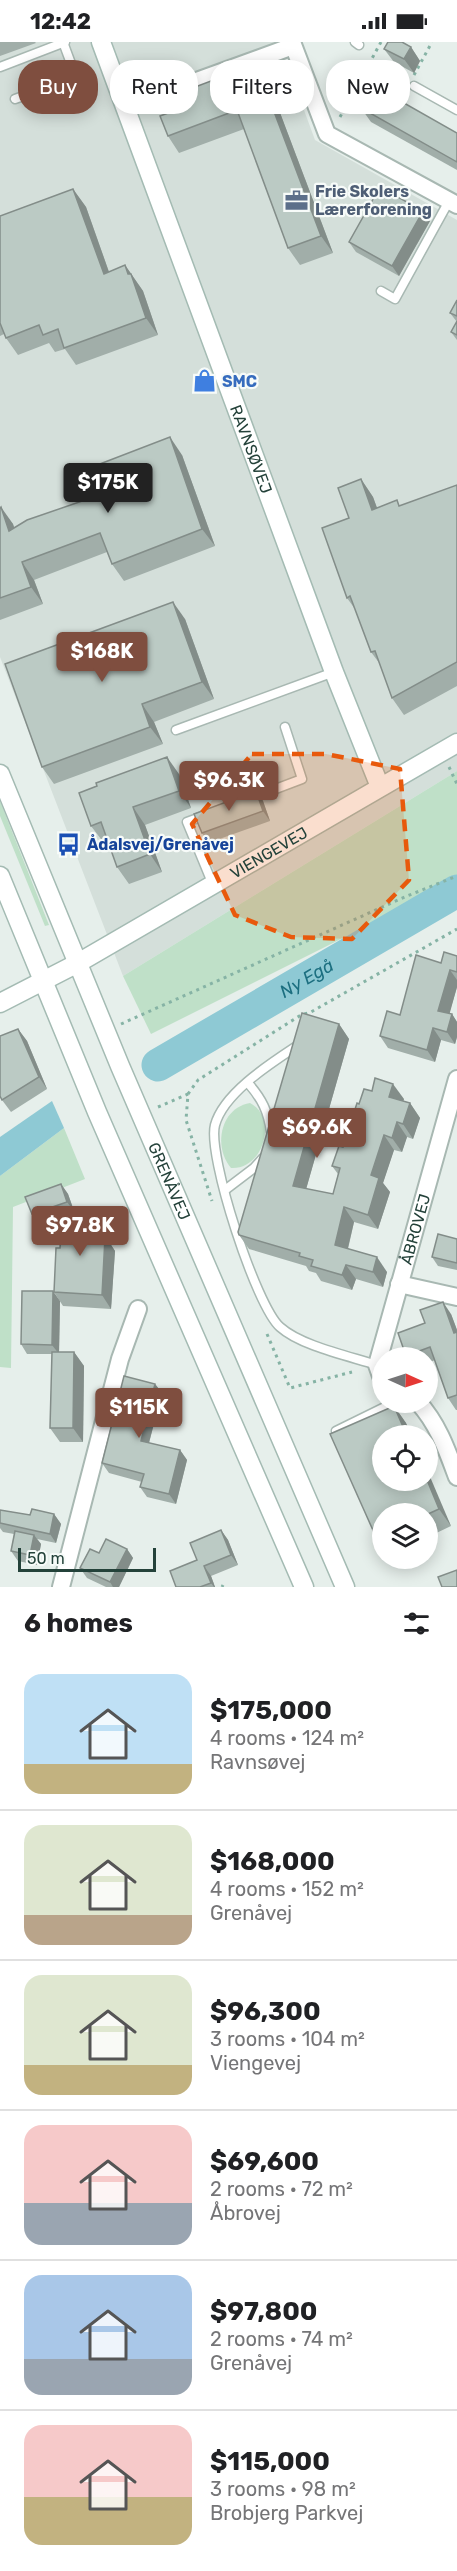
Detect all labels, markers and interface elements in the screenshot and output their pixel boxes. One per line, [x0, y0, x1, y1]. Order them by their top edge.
text: 12:42 [30, 8, 91, 35]
chip: Buy [18, 60, 98, 114]
chip: Rent [110, 60, 198, 114]
chip: Filters [210, 60, 314, 114]
chip: New [326, 60, 410, 114]
place label: Frie Skolers Lærerforening [315, 182, 432, 219]
office icon: Frie Skolers Lærerforening [284, 187, 310, 213]
shop icon: SMC [191, 368, 217, 394]
place label: SMC [222, 372, 257, 391]
street label: RAVNSØVEJ [227, 402, 277, 496]
pin: $175K [66, 463, 150, 514]
text: $175K [78, 470, 138, 494]
pin: $168K [60, 632, 144, 683]
text: $168K [70, 639, 134, 663]
pin: $96.3K [180, 761, 278, 812]
text: $96.3K [193, 768, 265, 792]
street label: VIENGEVEJ [226, 822, 311, 882]
bus stop icon: Ådalsvej/Grenåvej [56, 831, 82, 857]
place label: Ådalsvej/Grenåvej [87, 834, 234, 854]
water label: Ny Egå [276, 954, 338, 1003]
pin: $69.6K [268, 1108, 366, 1159]
text: $69.6K [282, 1115, 352, 1139]
street label: GRENÅVEJ [145, 1139, 195, 1223]
street label: ÅBROVEJ [396, 1191, 434, 1267]
pin: $97.8K [31, 1206, 129, 1257]
text: $97.8K [46, 1213, 114, 1237]
north arrow [372, 1347, 438, 1413]
map controls [372, 1347, 438, 1569]
pin: $115K [97, 1388, 181, 1439]
text: $115K [109, 1395, 169, 1419]
button: locate [372, 1425, 438, 1491]
button: layers [372, 1503, 438, 1569]
scale bar [18, 1545, 156, 1572]
text: 50 m [27, 1549, 65, 1568]
icon: filters [400, 1607, 433, 1640]
text: 6 homes [24, 1608, 133, 1639]
text: $175,000 [210, 1695, 332, 1726]
icon: home [72, 1698, 144, 1770]
text: 4 rooms · 124 m² [210, 1726, 364, 1750]
text: Ravnsøvej [210, 1750, 305, 1774]
text: $168,000 [210, 1846, 335, 1877]
icon: home [72, 1849, 144, 1921]
text: 4 rooms · 152 m² [210, 1877, 364, 1901]
text: Grenåvej [210, 1901, 292, 1925]
text: $96,300 [210, 1996, 321, 2027]
icon: home [72, 1999, 144, 2071]
text: 3 rooms · 104 m² [210, 2027, 365, 2051]
text: Viengevej [210, 2051, 301, 2075]
text: $69,600 [210, 2146, 319, 2177]
icon: home [72, 2149, 144, 2221]
text: 2 rooms · 72 m² [210, 2177, 353, 2201]
text: Åbrovej [210, 2201, 281, 2225]
text: $97,800 [210, 2296, 318, 2327]
icon: home [72, 2299, 144, 2371]
text: 2 rooms · 74 m² [210, 2327, 353, 2351]
text: Grenåvej [210, 2351, 292, 2375]
text: $115,000 [210, 2446, 330, 2477]
icon: home [72, 2449, 144, 2521]
text: 3 rooms · 98 m² [210, 2477, 356, 2501]
text: Brobjerg Parkvej [210, 2501, 363, 2525]

